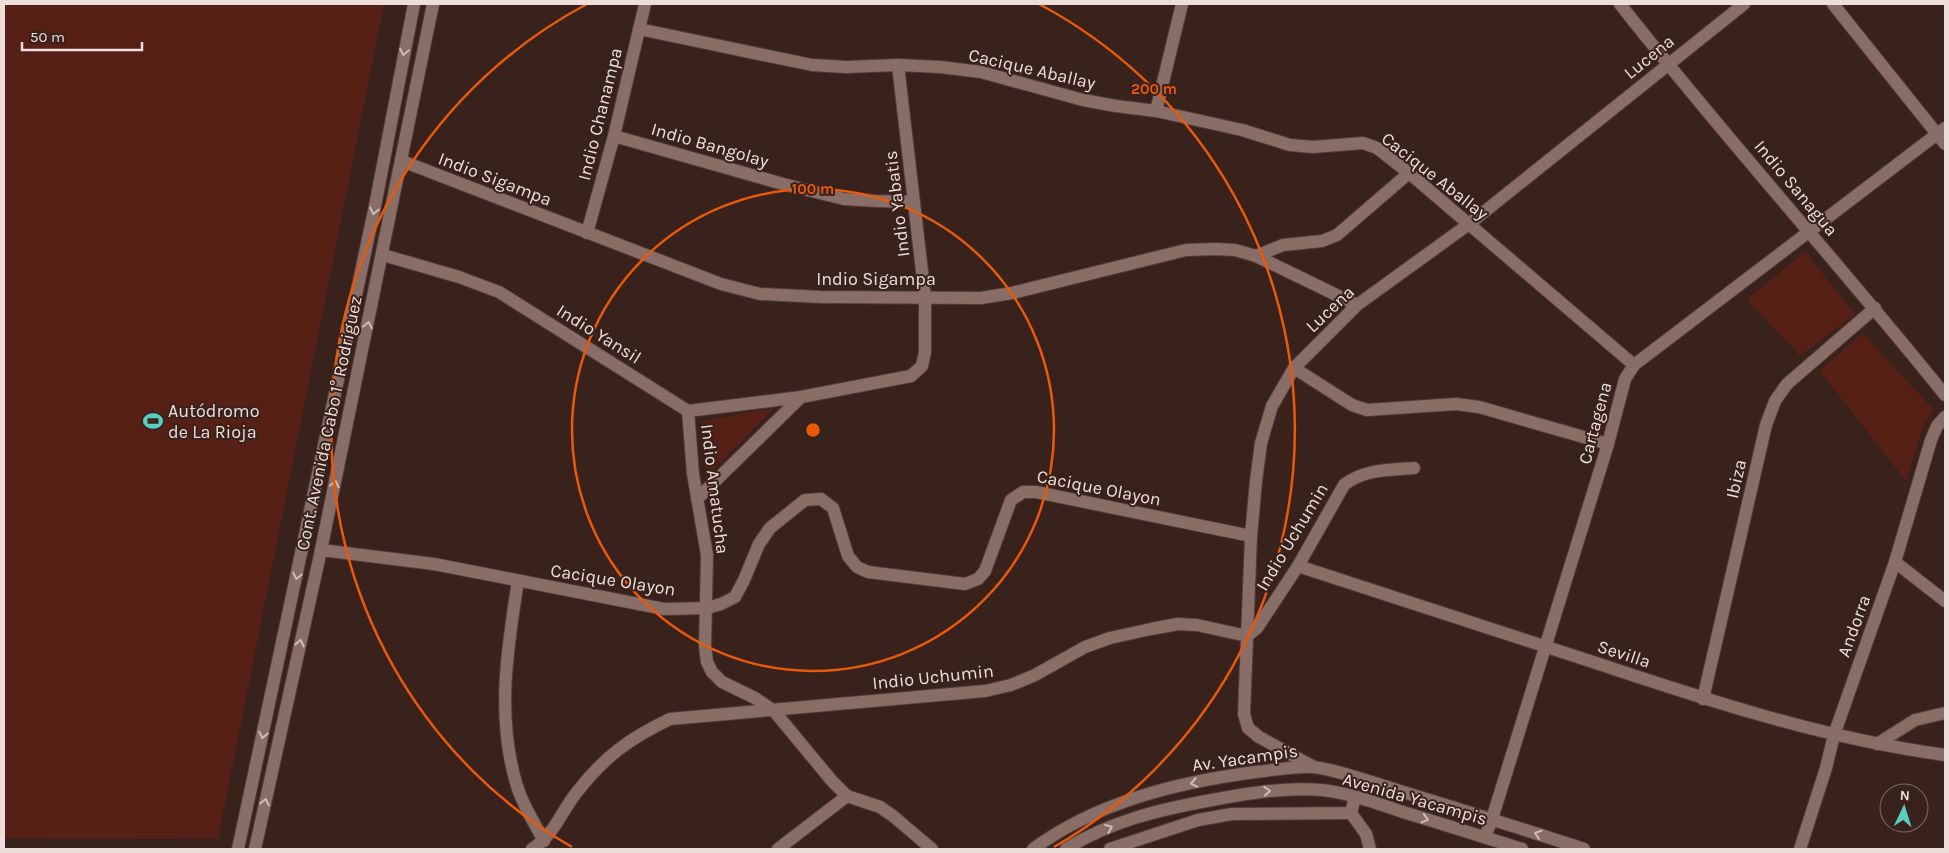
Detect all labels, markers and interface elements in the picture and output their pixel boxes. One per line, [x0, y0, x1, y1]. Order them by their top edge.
scale bar [22, 20, 142, 52]
text: 50 m [30, 28, 65, 46]
street label: Lucena [1619, 30, 1679, 84]
street label: Cacique Aballay [966, 44, 1098, 94]
street label: Indio Chanampa [573, 45, 627, 183]
one-way arrow [400, 47, 410, 56]
text: 200 m [1131, 80, 1177, 98]
street label: Indio Bangolay [649, 118, 772, 172]
street label: Cacique Aballay [1377, 127, 1493, 225]
street label: Indio Sanagua [1749, 136, 1843, 240]
street label: Indio Sigampa [435, 147, 555, 211]
street label: Indio Yabatis [880, 150, 914, 258]
text: 100 m [792, 180, 834, 198]
one-way arrow [369, 207, 380, 216]
street label: Indio Sigampa [816, 268, 936, 290]
street label: Lucena [1301, 281, 1359, 337]
street label: Cont. Avenida Cabo 1° Rodriguez [291, 294, 367, 552]
street label: Indio Yansil [553, 299, 645, 369]
one-way arrow [362, 321, 373, 330]
street label: Cartagena [1573, 379, 1617, 467]
place label: Autódromo de La Rioja [168, 400, 260, 443]
sports icon: Autódromo de La Rioja [142, 410, 164, 432]
centre of rings [804, 421, 822, 439]
street label: Indio Amatucha [696, 423, 734, 555]
street label: Ibiza [1721, 457, 1751, 501]
street label: Cacique Olayon [1035, 465, 1163, 511]
street label: Indio Uchumin [1251, 479, 1333, 595]
one-way arrow [329, 480, 339, 489]
street label: Cacique Olayon [549, 559, 677, 601]
one-way arrow [292, 571, 303, 580]
street label: Andorra [1833, 592, 1875, 660]
street label: Sevilla [1595, 635, 1653, 673]
one-way arrow [295, 638, 305, 647]
street label: Indio Uchumin [871, 660, 995, 694]
one-way arrow [258, 730, 269, 739]
street label: Av. Yacampis [1191, 740, 1299, 776]
street label: Avenida Yacampis [1340, 768, 1490, 830]
one-way arrow [1190, 777, 1199, 787]
north arrow [1879, 783, 1929, 833]
one-way arrow [1263, 786, 1271, 797]
text: N [1899, 787, 1910, 804]
one-way arrow [260, 797, 270, 806]
one-way arrow [1421, 813, 1429, 823]
one-way arrow [1104, 823, 1113, 834]
one-way arrow [1534, 830, 1543, 840]

